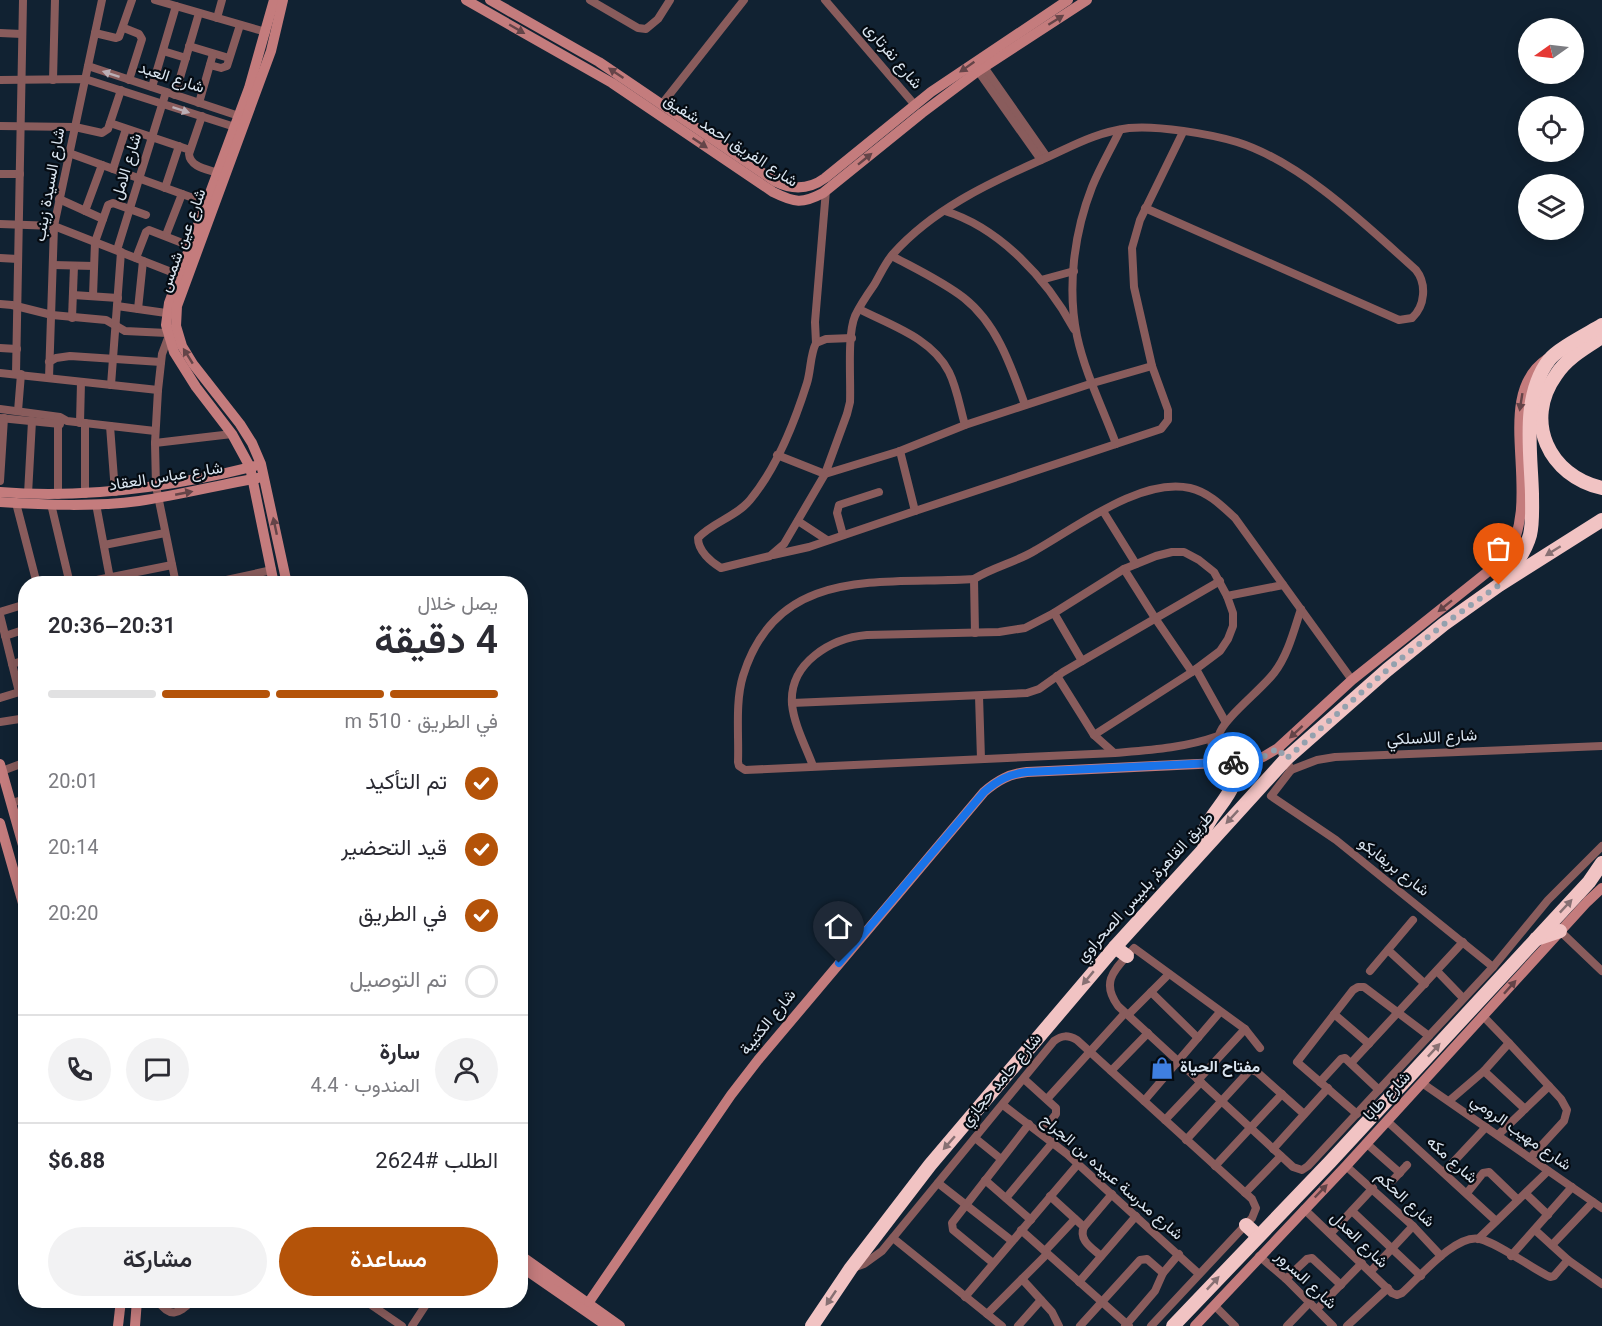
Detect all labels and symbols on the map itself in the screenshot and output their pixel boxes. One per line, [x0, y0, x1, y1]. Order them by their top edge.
one-way arrow [1048, 14, 1064, 25]
street label: شارع نفرتارى [857, 18, 927, 96]
north arrow [1518, 18, 1584, 84]
one-way arrow [509, 24, 526, 34]
street label: شارع العبد [135, 57, 207, 101]
one-way arrow [959, 61, 975, 73]
one-way arrow [609, 67, 625, 79]
one-way arrow [102, 68, 120, 78]
street label: شارع الفريق احمد شفيق [658, 89, 802, 195]
one-way arrow [172, 105, 190, 115]
street label: شارع السيدة زينب [29, 126, 73, 244]
street label: شارع الامل [106, 131, 150, 203]
one-way arrow [692, 137, 709, 148]
one-way arrow [857, 154, 872, 166]
street label: شارع عين شمس [154, 186, 214, 296]
one-way arrow [182, 348, 193, 364]
one-way arrow [1516, 393, 1525, 412]
street label: شارع عباس العقاد [107, 457, 225, 499]
one-way arrow [174, 488, 193, 497]
one-way arrow [270, 516, 279, 535]
pin [1473, 523, 1524, 585]
one-way arrow [1545, 545, 1561, 557]
one-way arrow [1437, 599, 1453, 612]
street label: شارع اللاسلكي [1386, 724, 1478, 754]
one-way arrow [1289, 725, 1304, 738]
courier [1203, 732, 1263, 792]
street label: طريق القاهرة, بلبيس الصحراوي [1071, 807, 1221, 969]
one-way arrow [1226, 809, 1239, 824]
street label: شارع بريفابكو [1352, 832, 1434, 904]
one-way arrow [1559, 899, 1573, 914]
pin [813, 901, 864, 963]
one-way arrow [1082, 970, 1095, 986]
one-way arrow [1503, 979, 1517, 994]
street label: شارع الكتيبة [735, 985, 803, 1061]
street label: شارع حامد حجازي [955, 1029, 1049, 1133]
one-way arrow [1427, 1043, 1440, 1058]
shop icon: مفتاح الحياة [1149, 1055, 1175, 1081]
place label: مفتاح الحياة [1180, 1056, 1260, 1081]
street label: شارع طابا [1358, 1067, 1418, 1127]
street label: شارع مهيب الرومي [1464, 1090, 1576, 1178]
street label: شارع مدرسة عبيده بن الجراح [1034, 1109, 1188, 1247]
street label: شارع مكه [1420, 1131, 1482, 1191]
one-way arrow [943, 1135, 956, 1150]
street label: شارع الحكم [1368, 1166, 1440, 1234]
one-way arrow [1314, 1184, 1328, 1199]
street label: شارع العدل [1323, 1207, 1393, 1275]
street label: شارع السرور [1268, 1245, 1342, 1316]
one-way arrow [1206, 1277, 1220, 1291]
one-way arrow [826, 1290, 837, 1306]

